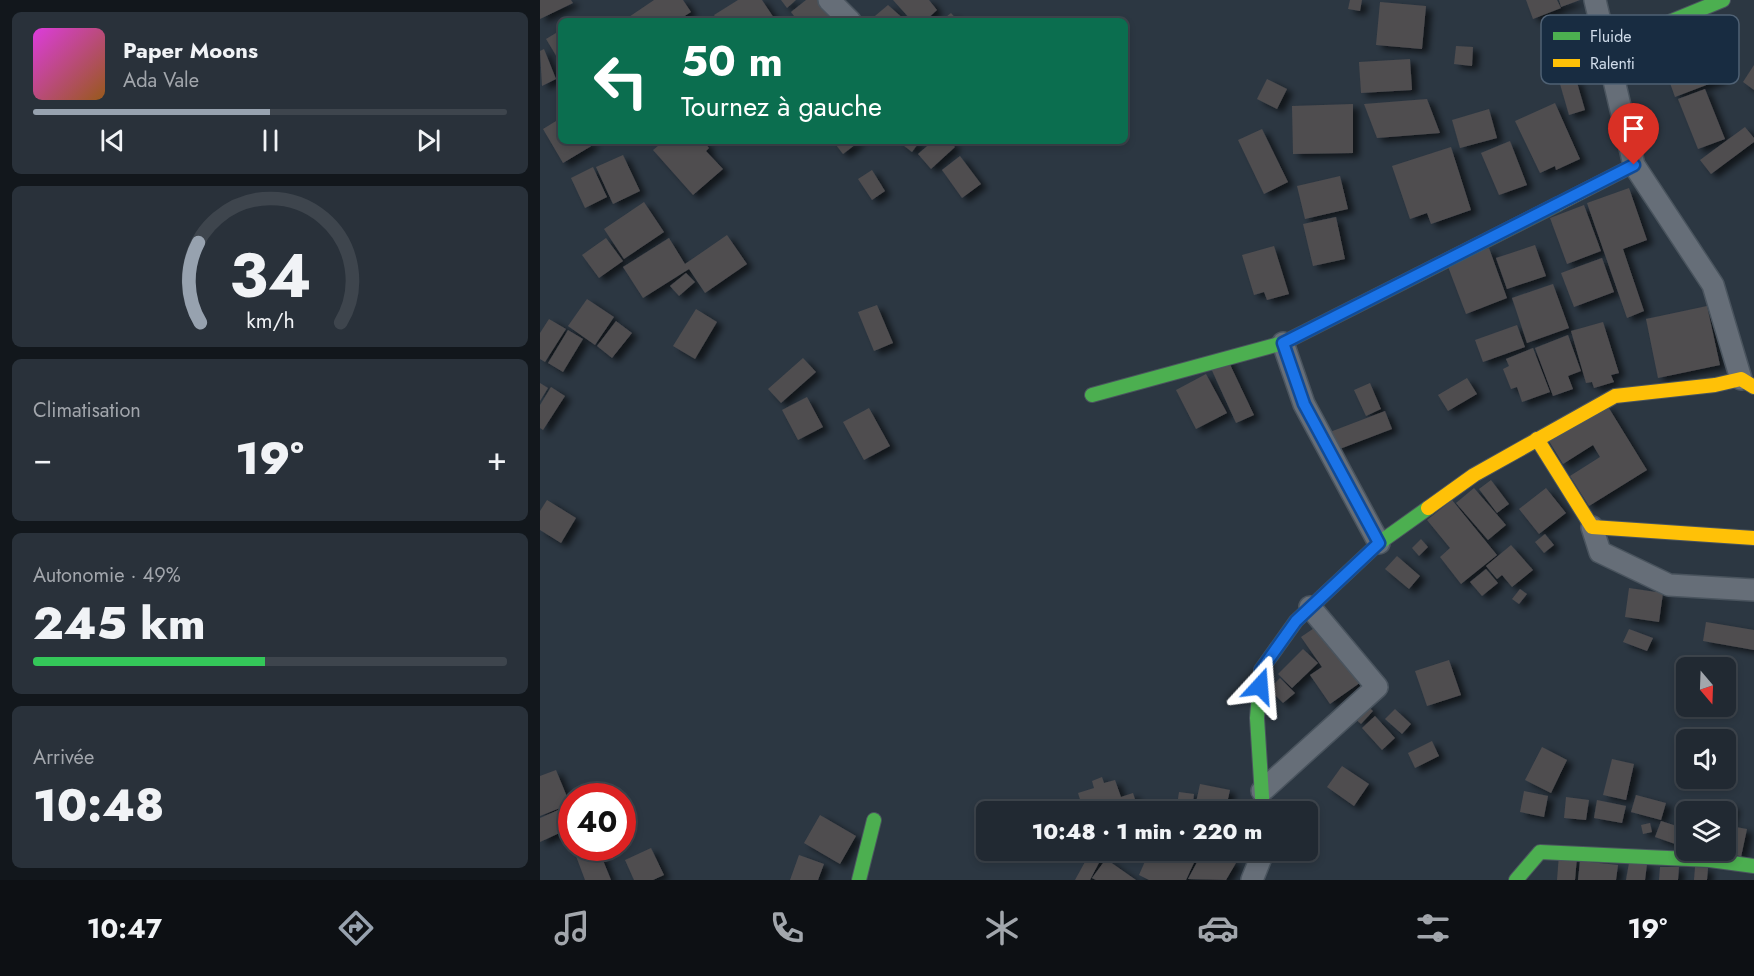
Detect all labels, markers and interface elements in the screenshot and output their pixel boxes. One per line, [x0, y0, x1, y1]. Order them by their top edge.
legend [1541, 15, 1739, 84]
text: Fluide [1590, 25, 1632, 48]
text: 50 m [681, 31, 783, 92]
text: Paper Moons [123, 34, 258, 66]
icon: left [582, 42, 660, 120]
text: Ralenti [1590, 52, 1635, 75]
text: Ada Vale [123, 66, 199, 95]
text: Tournez à gauche [681, 87, 882, 126]
pin [1608, 103, 1659, 165]
icon: arrive [1617, 112, 1650, 145]
icon: previous [96, 124, 129, 157]
icon: pause [254, 124, 287, 157]
icon: next [412, 124, 445, 157]
text: 34 [229, 231, 311, 321]
text: km/h [246, 306, 294, 337]
text: Climatisation [33, 396, 141, 425]
text: 19° [235, 426, 304, 491]
text: − [33, 435, 52, 482]
text: + [487, 435, 507, 482]
text: Autonomie · 49% [33, 561, 181, 590]
text: 245 km [33, 591, 206, 656]
position arrow [1228, 654, 1292, 718]
north arrow [1676, 657, 1736, 717]
map controls [1676, 657, 1736, 861]
button: sound [1676, 729, 1736, 789]
text: Arrivée [33, 743, 94, 772]
text: 10:48 [33, 773, 164, 838]
speed limit sign: 40 [558, 783, 636, 861]
button: layers [1676, 801, 1736, 861]
text: 10:48 · 1 min · 220 m [1032, 815, 1262, 847]
icon: directions [335, 907, 377, 949]
icon: music [551, 907, 593, 949]
icon: phone [766, 907, 808, 949]
icon: climate [981, 907, 1023, 949]
icon: car [1197, 907, 1239, 949]
icon: filters [1412, 907, 1454, 949]
text: 10:47 [87, 909, 162, 948]
text: 19° [1627, 909, 1667, 948]

